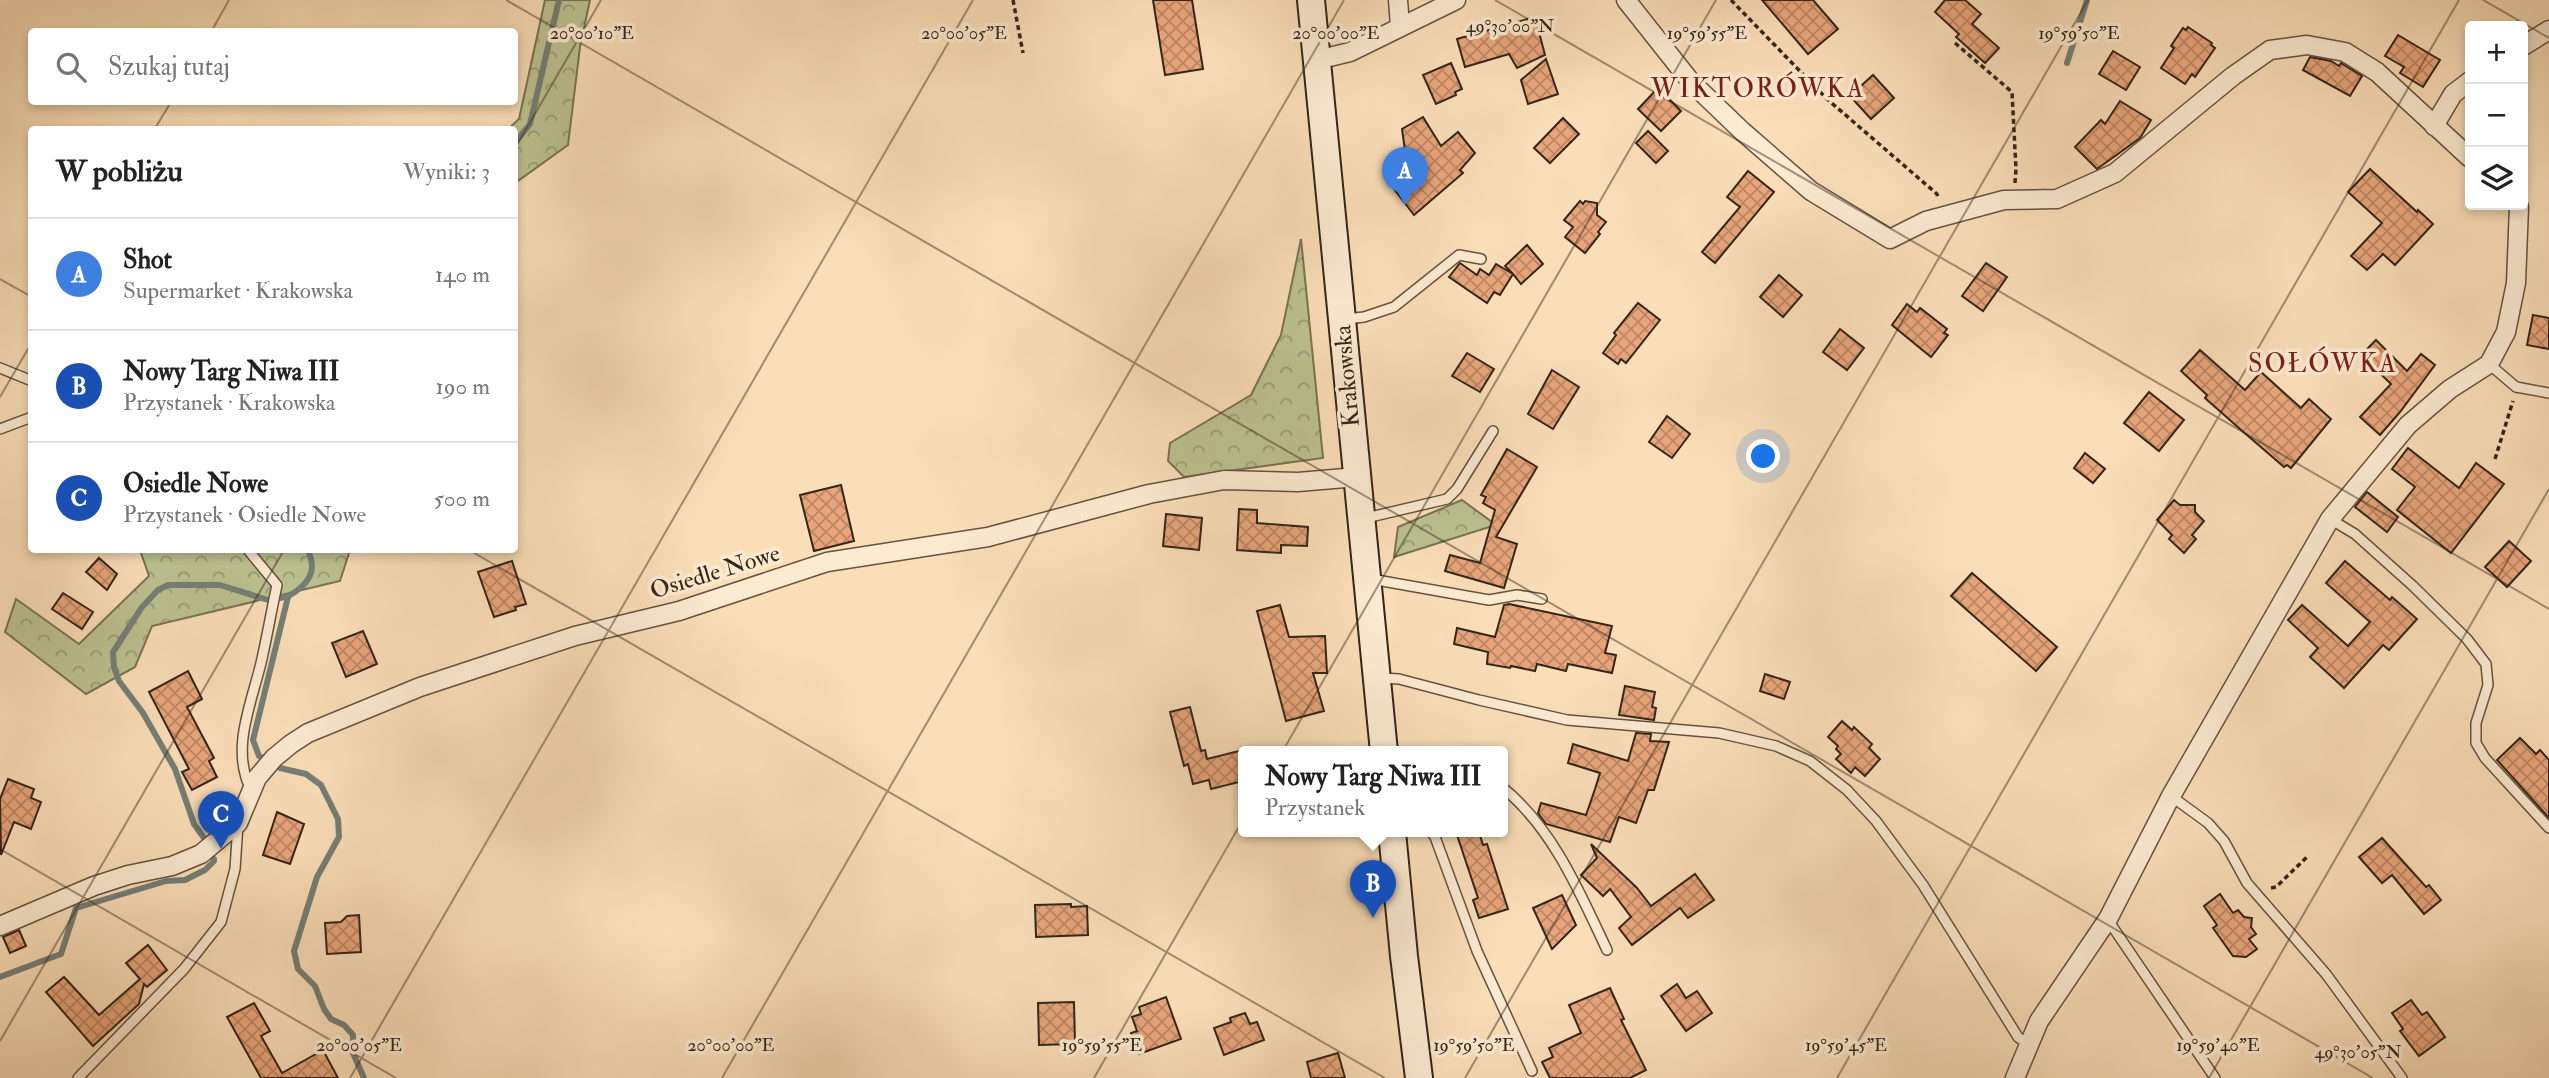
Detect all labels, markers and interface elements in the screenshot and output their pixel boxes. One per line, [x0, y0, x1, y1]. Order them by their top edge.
text: 49°30'00"N [1466, 15, 1554, 38]
map controls [2465, 21, 2528, 210]
button: + [2465, 21, 2528, 84]
text: 20°00'10"E [550, 22, 634, 45]
text: 20°00'05"E [921, 22, 1007, 45]
text: 20°00'00"E [1292, 22, 1380, 45]
text: 19°59'55"E [1667, 22, 1747, 45]
text: 19°59'50"E [2038, 22, 2120, 45]
search box [28, 28, 518, 105]
icon: search [52, 48, 90, 86]
text: Szukaj tutaj [108, 51, 230, 83]
district label: WIKTORÓWKA [1650, 71, 1865, 105]
button: − [2465, 84, 2528, 147]
pin: A [1382, 147, 1428, 205]
button: layers [2465, 147, 2528, 210]
text: W pobliżu [56, 153, 183, 190]
text: Wyniki: 3 [403, 157, 490, 186]
text: Shot [123, 244, 172, 276]
text: A [72, 260, 86, 289]
text: 140 m [435, 260, 490, 289]
text: Supermarket · Krakowska [123, 276, 353, 305]
street label: Krakowska [1327, 323, 1367, 428]
district label: SOŁÓWKA [2248, 346, 2398, 380]
text: Nowy Targ Niwa III [123, 356, 339, 388]
text: B [71, 372, 87, 401]
text: 190 m [436, 372, 490, 401]
text: Przystanek · Krakowska [123, 388, 336, 417]
your location [1746, 439, 1780, 473]
text: Osiedle Nowe [123, 468, 268, 500]
text: C [71, 484, 87, 513]
text: 500 m [434, 484, 490, 513]
text: Przystanek · Osiedle Nowe [123, 500, 366, 529]
street label: Osiedle Nowe [646, 538, 784, 606]
popup [1238, 746, 1508, 837]
text: Nowy Targ Niwa III [1265, 761, 1481, 793]
pin: C [198, 791, 244, 849]
text: Przystanek [1265, 793, 1365, 822]
pin: B [1350, 860, 1396, 918]
text: 20°00'05"E [316, 1034, 402, 1057]
text: 20°00'00"E [687, 1034, 775, 1057]
text: 19°59'55"E [1062, 1034, 1142, 1057]
text: 19°59'50"E [1433, 1034, 1515, 1057]
text: 19°59'45"E [1805, 1034, 1887, 1057]
text: 19°59'40"E [2176, 1034, 2260, 1057]
text: 49°30'05"N [2314, 1041, 2402, 1064]

